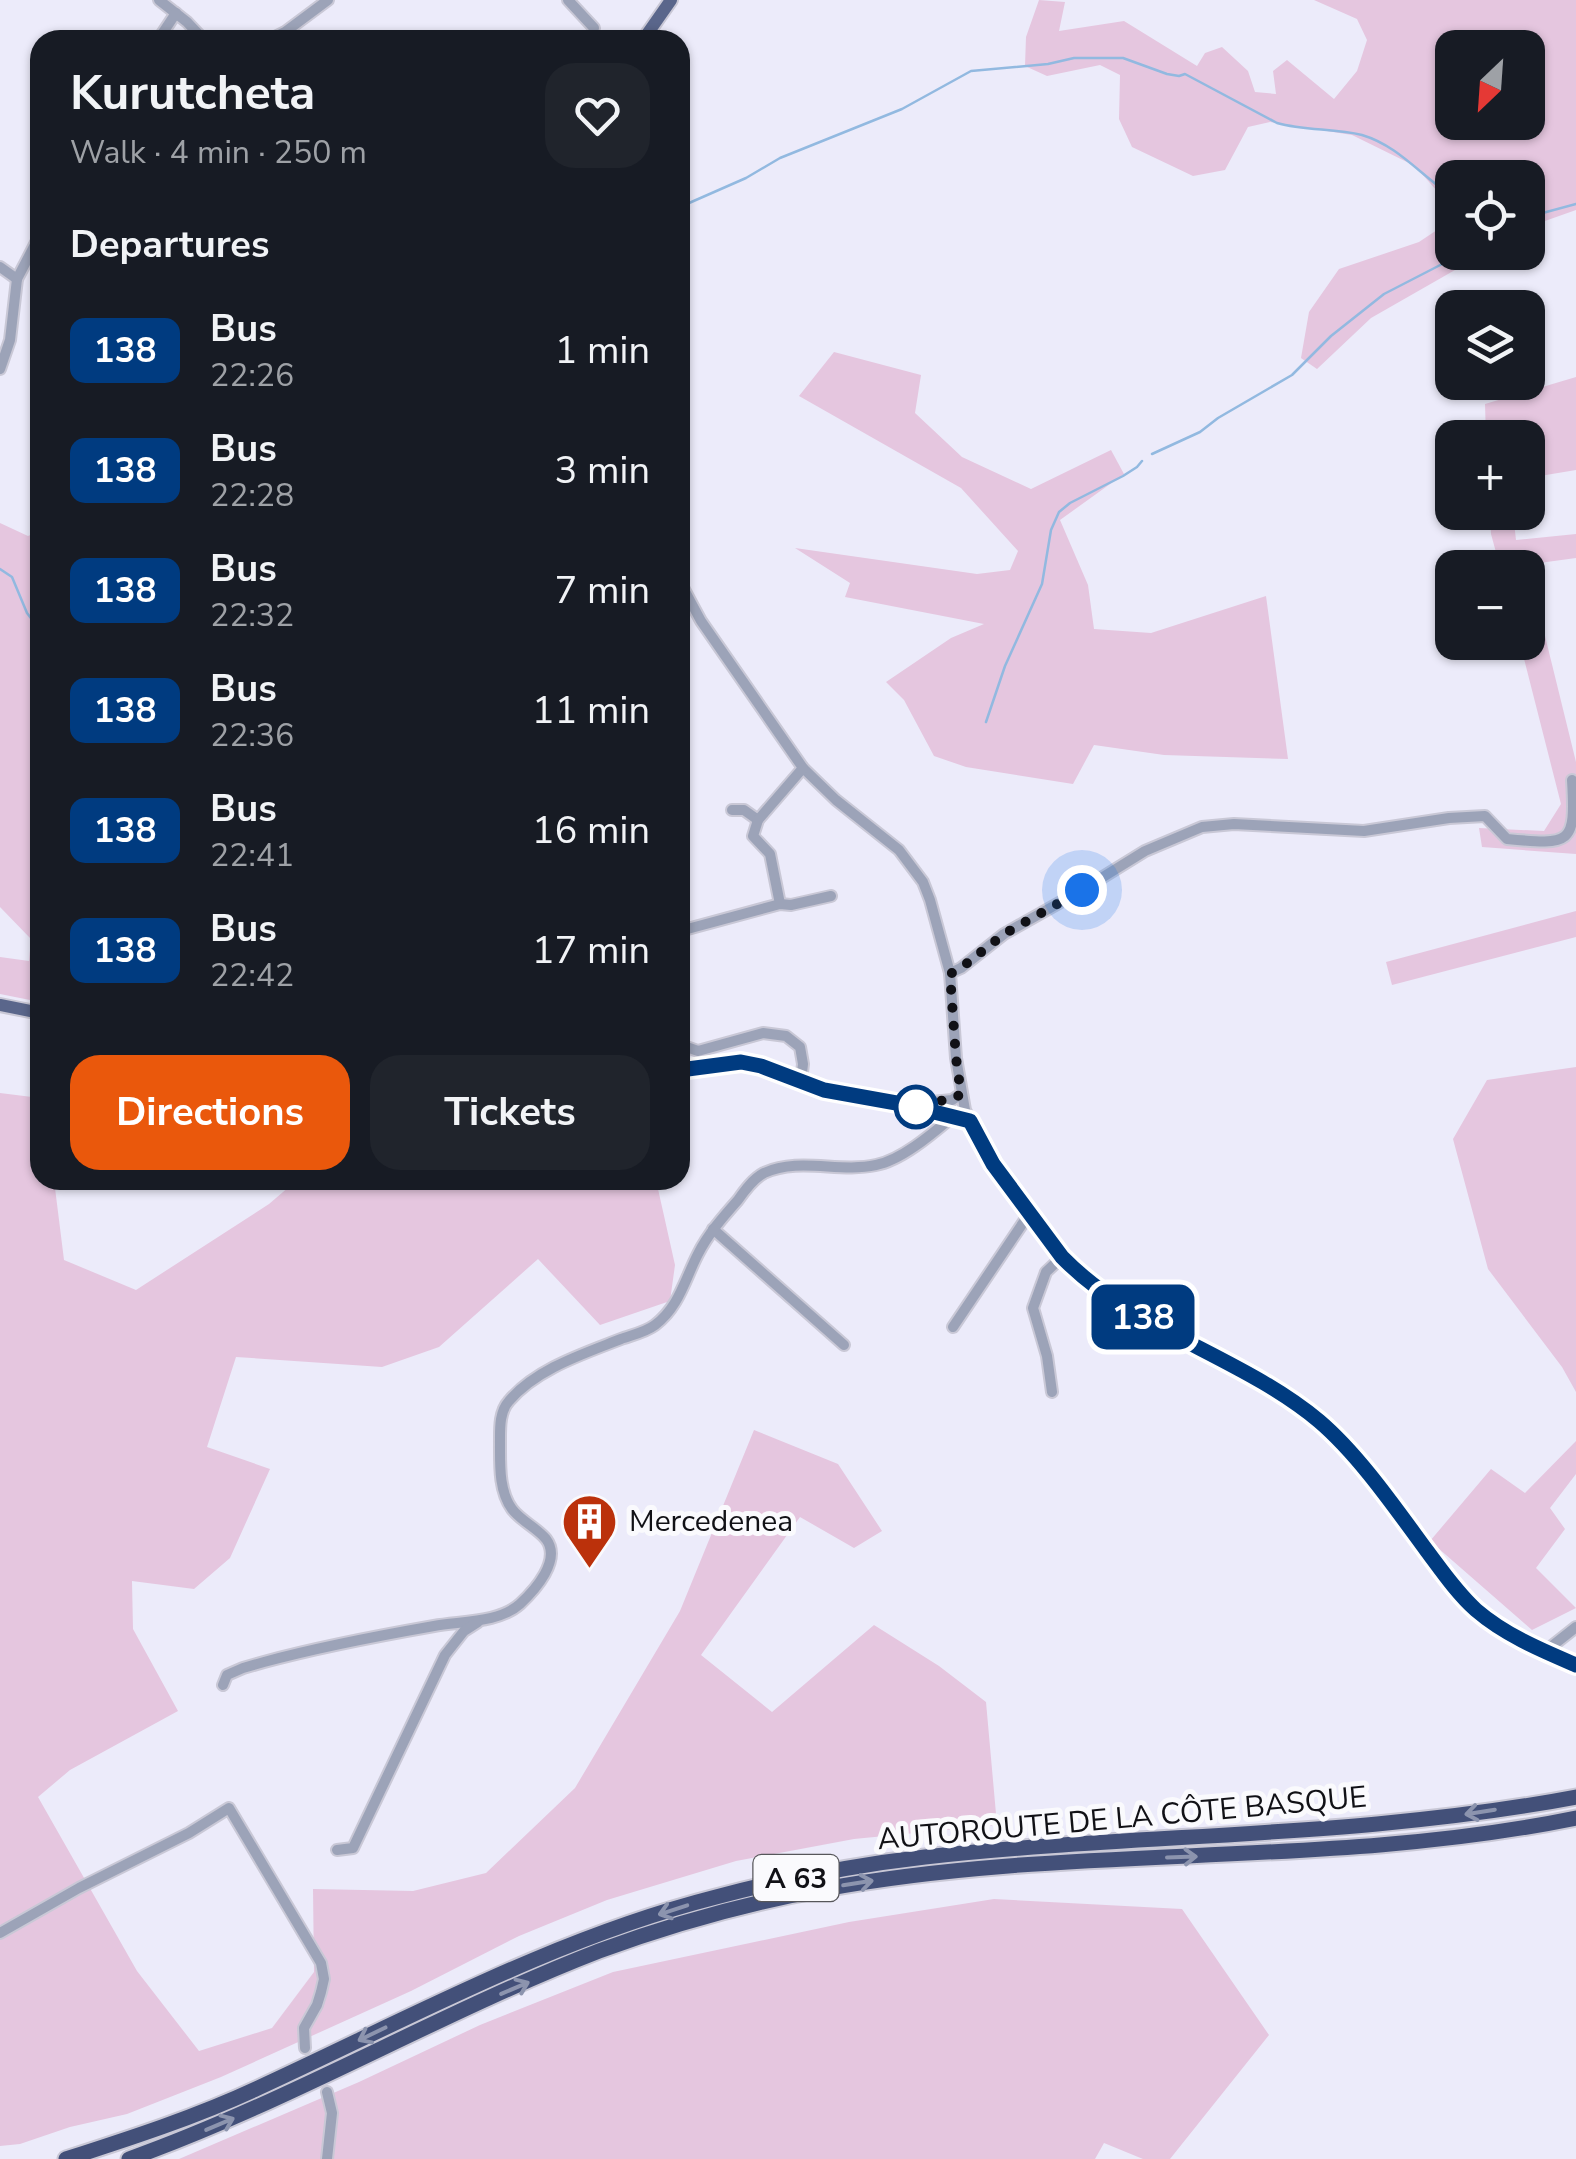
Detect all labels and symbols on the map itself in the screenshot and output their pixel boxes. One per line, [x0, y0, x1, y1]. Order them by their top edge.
north arrow [1435, 30, 1545, 140]
your location [1057, 865, 1107, 915]
unlabelled marker [895, 1086, 937, 1128]
line badge: 138 [1086, 1284, 1200, 1350]
building icon: Mercedenea [560, 1491, 620, 1570]
place label: Mercedenea [629, 1501, 793, 1542]
street label: AUTOROUTE DE LA CÔTE BASQUE [876, 1777, 1368, 1860]
one-way arrow [1464, 1804, 1496, 1822]
one-way arrow [1165, 1847, 1197, 1866]
road number: A 63 [754, 1855, 838, 1901]
one-way arrow [842, 1873, 874, 1892]
one-way arrow [657, 1903, 689, 1921]
one-way arrow [499, 1977, 530, 1995]
one-way arrow [358, 2025, 388, 2044]
one-way arrow [204, 2114, 235, 2132]

